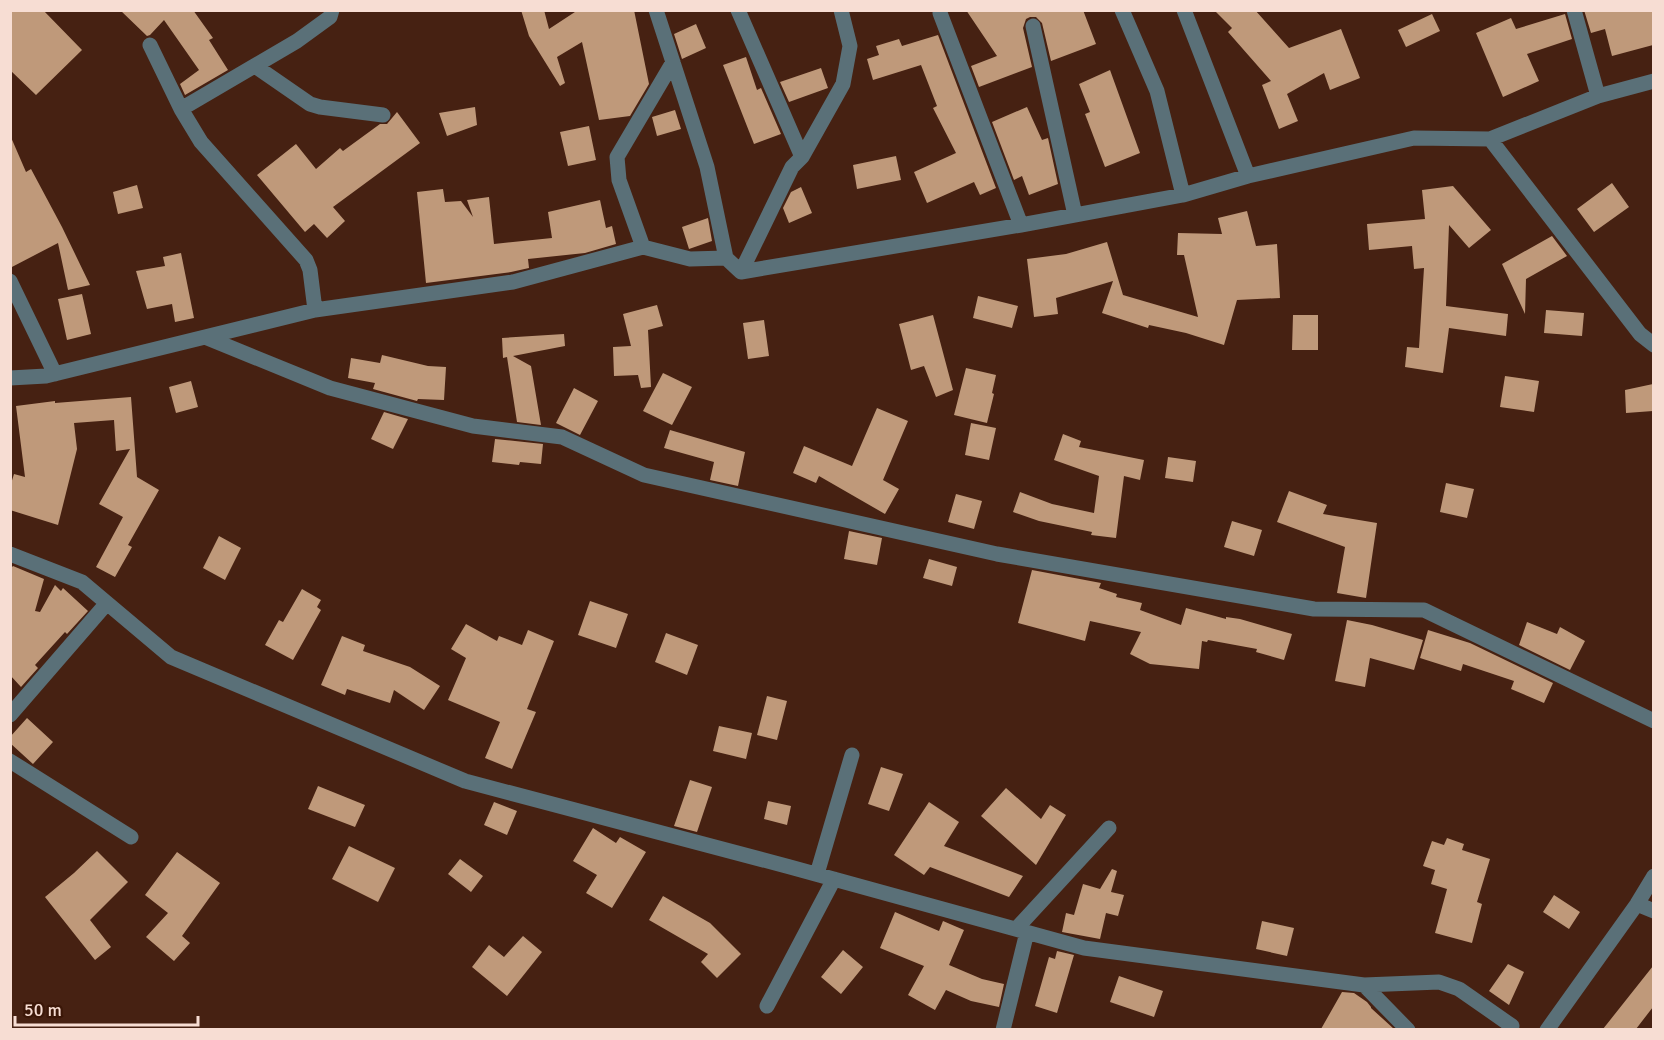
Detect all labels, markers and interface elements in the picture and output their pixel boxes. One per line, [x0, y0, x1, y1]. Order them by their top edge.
scale bar [15, 989, 198, 1027]
text: 50 m [24, 999, 62, 1021]

